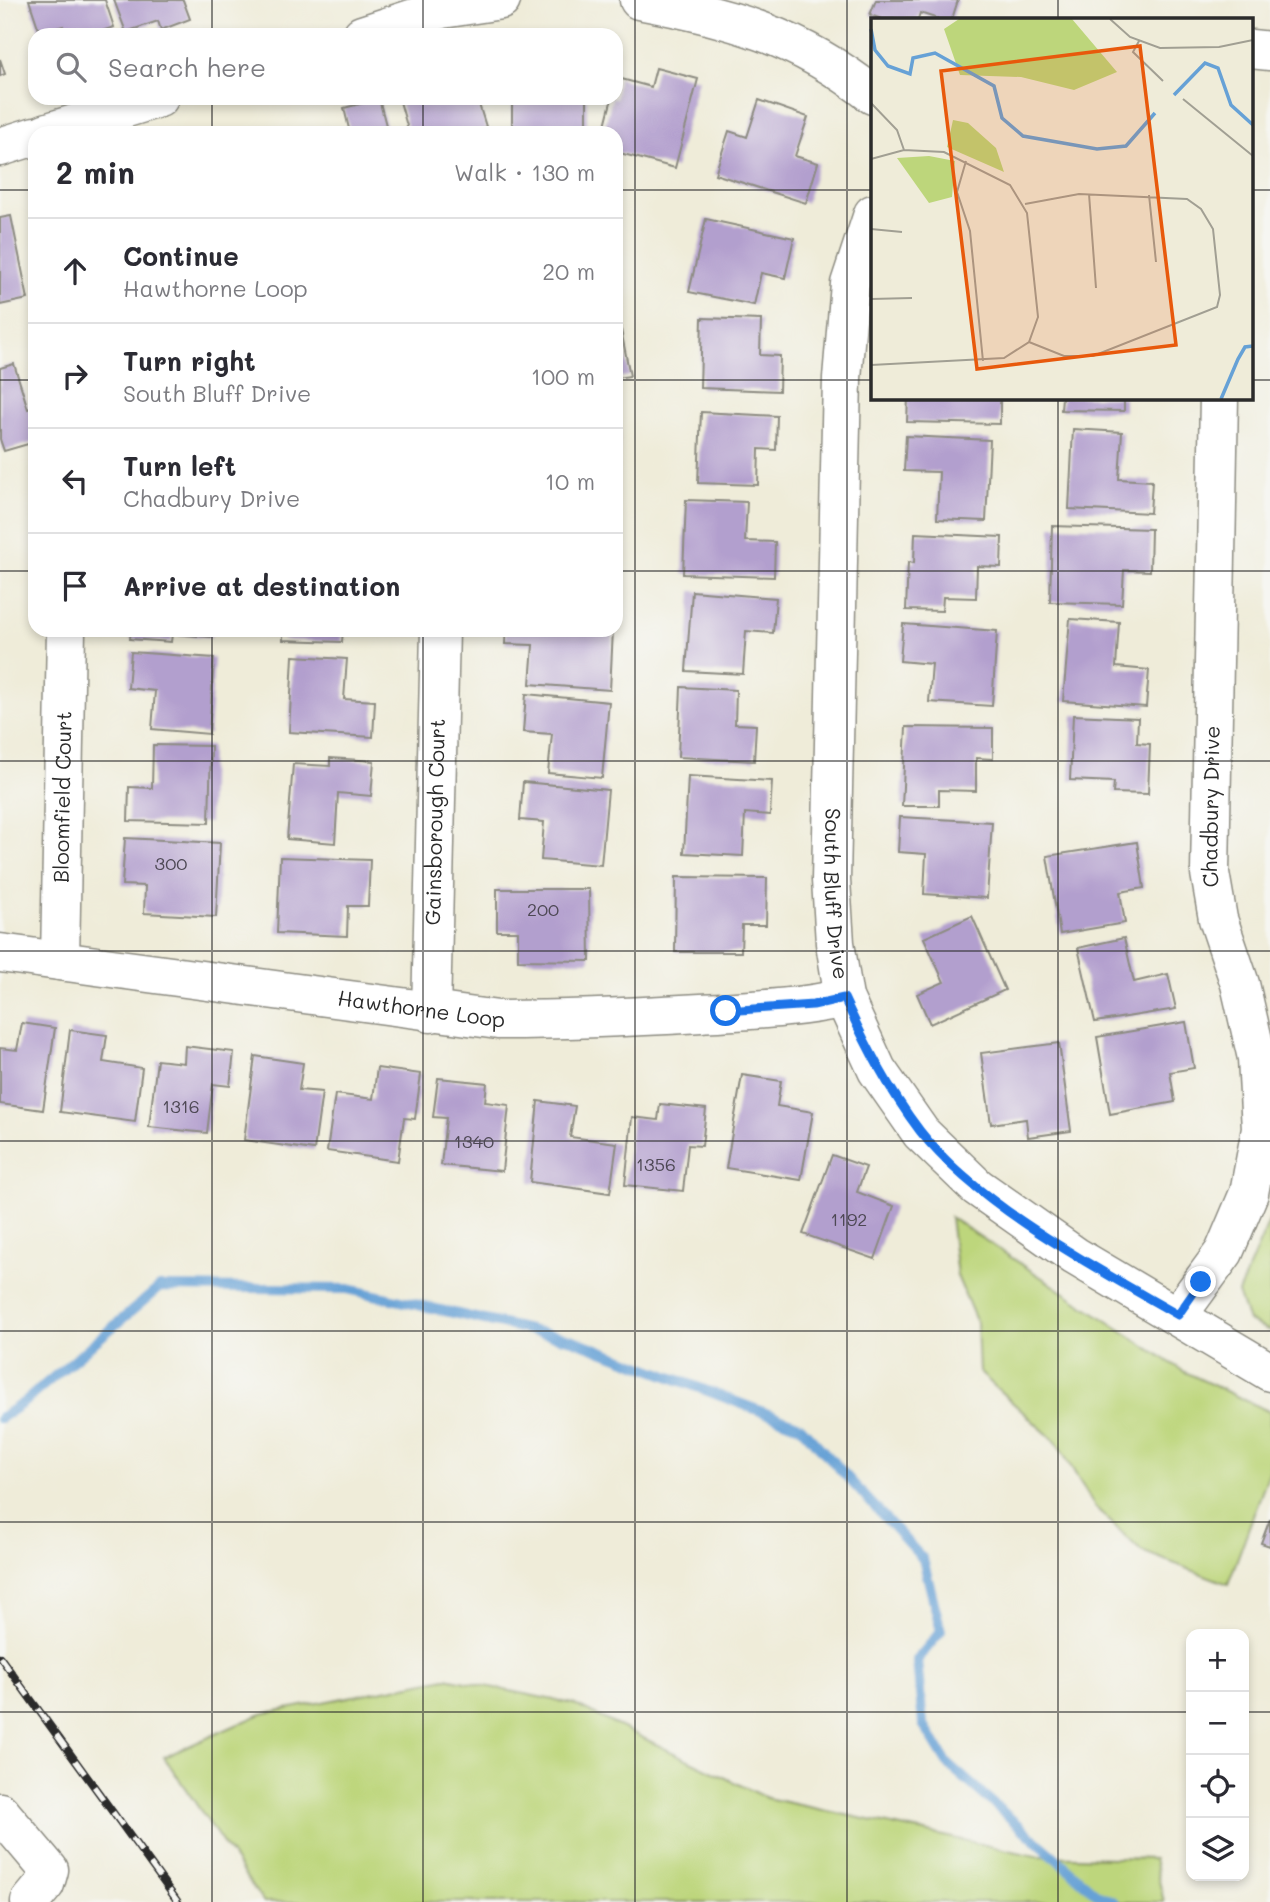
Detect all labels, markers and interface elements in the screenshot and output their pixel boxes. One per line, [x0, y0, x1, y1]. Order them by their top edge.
inset map [871, 18, 1252, 399]
search box [28, 28, 623, 105]
icon: search [52, 48, 90, 86]
text: Search here [108, 50, 266, 84]
text: 2 min [56, 152, 135, 192]
text: Walk · 130 m [454, 157, 595, 187]
text: Continue [123, 239, 239, 273]
icon: ahead [56, 252, 94, 290]
text: 20 m [542, 256, 595, 286]
text: Hawthorne Loop [123, 273, 308, 303]
text: Turn right [123, 344, 256, 378]
icon: right [56, 357, 94, 395]
text: 100 m [531, 361, 595, 391]
text: South Bluff Drive [123, 378, 311, 408]
text: Turn left [123, 449, 236, 483]
icon: left [56, 462, 94, 500]
text: 10 m [545, 466, 595, 496]
text: Chadbury Drive [123, 483, 300, 513]
icon: arrive [56, 567, 94, 605]
text: Arrive at destination [123, 569, 400, 603]
street label: Bloomfield Court [46, 711, 77, 883]
street label: Gainsborough Court [418, 718, 450, 926]
street label: Chadbury Drive [1195, 725, 1225, 890]
street label: South Bluff Drive [819, 808, 856, 981]
house number: 300 [155, 851, 187, 875]
house number: 200 [527, 897, 559, 921]
street label: Hawthorne Loop [336, 984, 505, 1032]
route start [710, 995, 741, 1026]
house number: 1316 [162, 1094, 200, 1118]
house number: 1340 [454, 1129, 494, 1153]
house number: 1356 [636, 1152, 676, 1176]
house number: 1192 [831, 1207, 867, 1231]
route end [1185, 1266, 1216, 1297]
map controls [1186, 1629, 1249, 1881]
button: + [1186, 1629, 1249, 1692]
button: − [1186, 1692, 1249, 1755]
button: locate [1186, 1755, 1249, 1818]
button: layers [1186, 1818, 1249, 1881]

